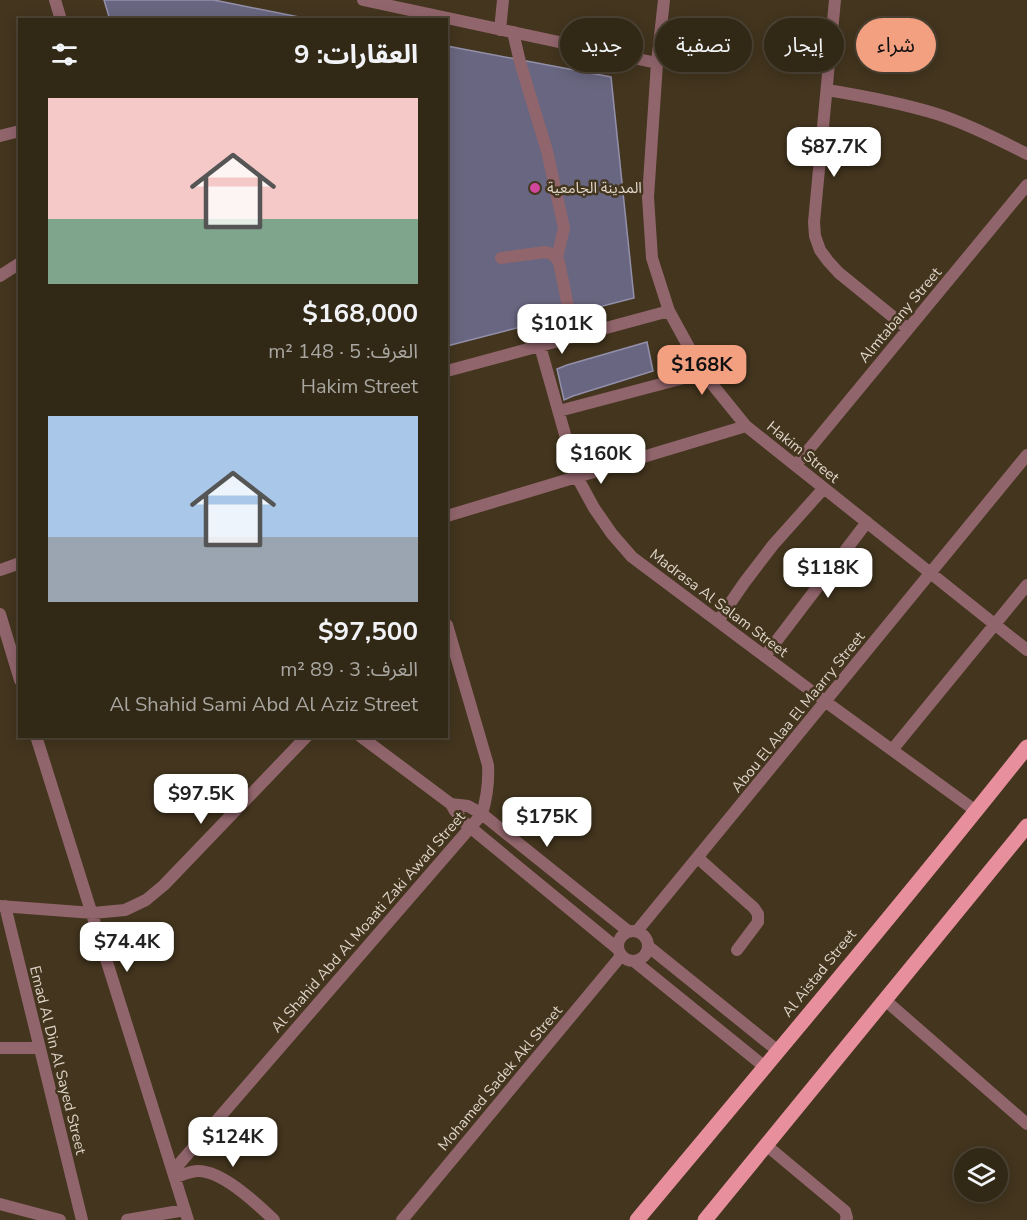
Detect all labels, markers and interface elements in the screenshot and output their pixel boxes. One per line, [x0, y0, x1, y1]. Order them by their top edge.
chip: جديد [560, 18, 643, 72]
chip: تصفية [655, 18, 752, 72]
chip: إيجار [764, 18, 844, 72]
chip: شراء [856, 18, 936, 72]
text: العقارات: 9 [294, 37, 418, 72]
icon: filters [48, 38, 81, 71]
pin: $87.7K [785, 127, 883, 178]
text: $87.7K [801, 133, 867, 160]
icon: home [179, 137, 287, 245]
place label: المدينة الجامعية [547, 178, 642, 198]
marker: المدينة الجامعية [528, 181, 542, 195]
street label: Almtabany Street [854, 262, 946, 367]
text: $168,000 [302, 296, 418, 331]
pin: $101K [520, 304, 604, 355]
text: $101K [531, 310, 593, 337]
text: الغرف: 5 · 148 m² [268, 338, 418, 365]
pin: $168K [660, 345, 744, 396]
text: $168K [671, 351, 733, 378]
text: Hakim Street [301, 373, 418, 400]
street label: Hakim Street [763, 417, 844, 488]
pin: $160K [559, 434, 643, 485]
text: $160K [570, 440, 632, 467]
icon: home [179, 455, 287, 563]
street label: Madrasa Al Salam Street [646, 544, 793, 662]
pin: $118K [786, 548, 870, 599]
text: $118K [797, 554, 859, 581]
text: $97,500 [318, 614, 418, 649]
street label: Abou El Alaa El Maarry Street [727, 627, 870, 797]
text: الغرف: 3 · 89 m² [280, 656, 418, 683]
text: Al Shahid Sami Abd Al Aziz Street [109, 691, 418, 718]
pin: $97.5K [152, 774, 250, 825]
text: $97.5K [168, 780, 234, 807]
pin: $175K [505, 797, 589, 848]
text: $175K [516, 803, 578, 830]
street label: Al Shahid Abd Al Moaati Zaki Awad Street [266, 807, 470, 1037]
pin: $74.4K [78, 922, 176, 973]
street label: Al Aistad Street [777, 924, 861, 1021]
text: $74.4K [94, 928, 160, 955]
street label: Emad Al Din Al Sayed Street [25, 964, 91, 1157]
street label: Mohamed Sadek Akl Street [433, 1001, 567, 1155]
pin: $124K [191, 1117, 275, 1168]
text: $124K [202, 1123, 264, 1150]
map controls [954, 1148, 1008, 1202]
button: layers [954, 1148, 1008, 1202]

